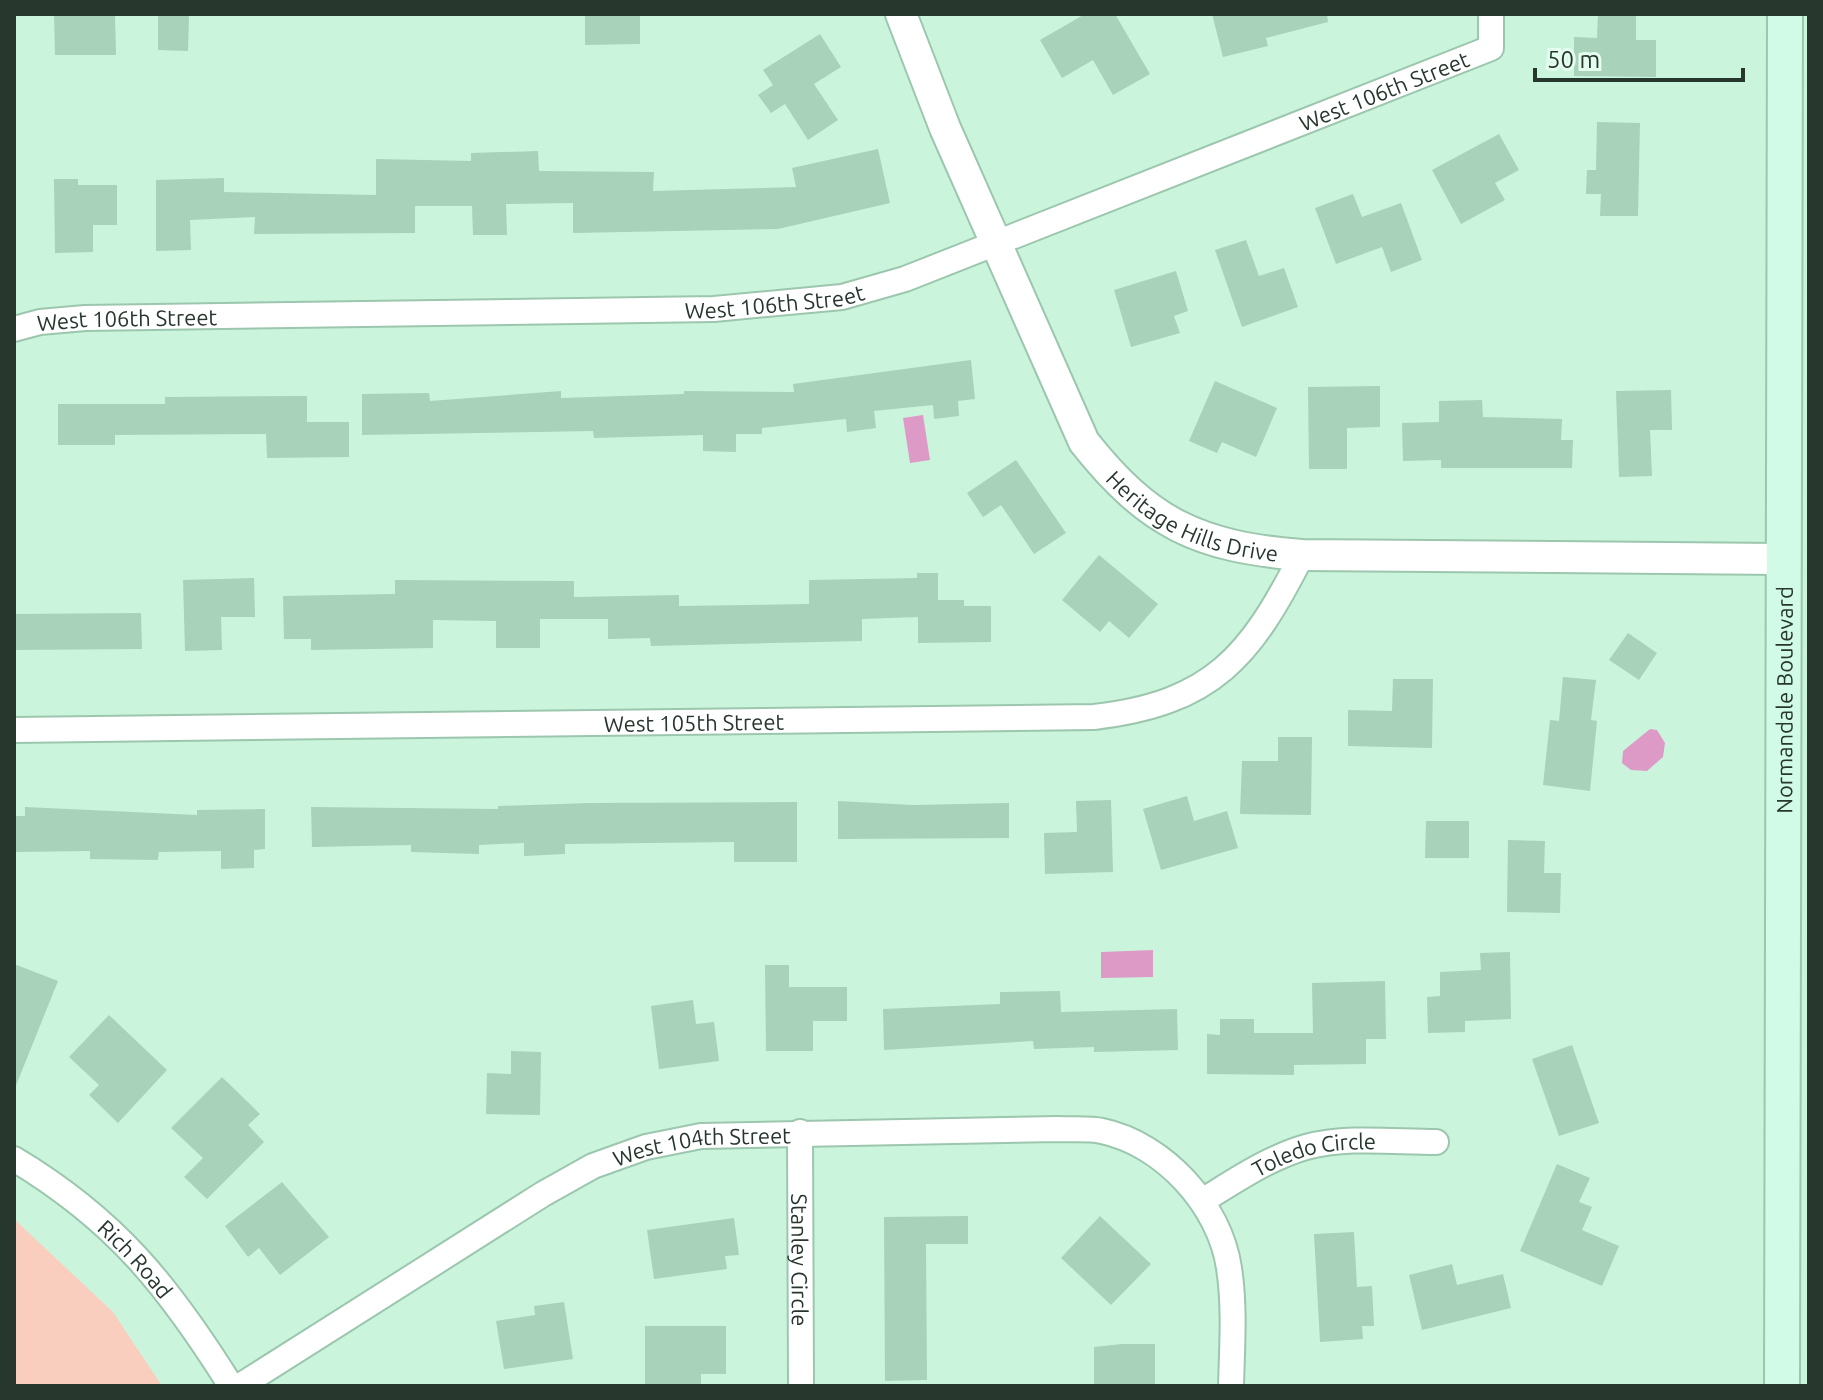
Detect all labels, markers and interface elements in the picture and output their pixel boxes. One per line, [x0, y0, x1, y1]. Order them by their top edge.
scale bar [1535, 32, 1743, 82]
street label: West 106th Street [1295, 45, 1473, 135]
text: 50 m [1547, 46, 1600, 73]
street label: West 106th Street [684, 279, 867, 322]
street label: West 106th Street [36, 304, 218, 335]
street label: Heritage Hills Drive [1102, 465, 1280, 565]
street label: Normandale Boulevard [1771, 586, 1796, 814]
street label: West 105th Street [604, 708, 785, 735]
street label: West 104th Street [609, 1122, 791, 1170]
street label: Toledo Circle [1247, 1128, 1376, 1181]
street label: Stanley Circle [788, 1193, 813, 1327]
street label: Rich Road [94, 1214, 178, 1303]

